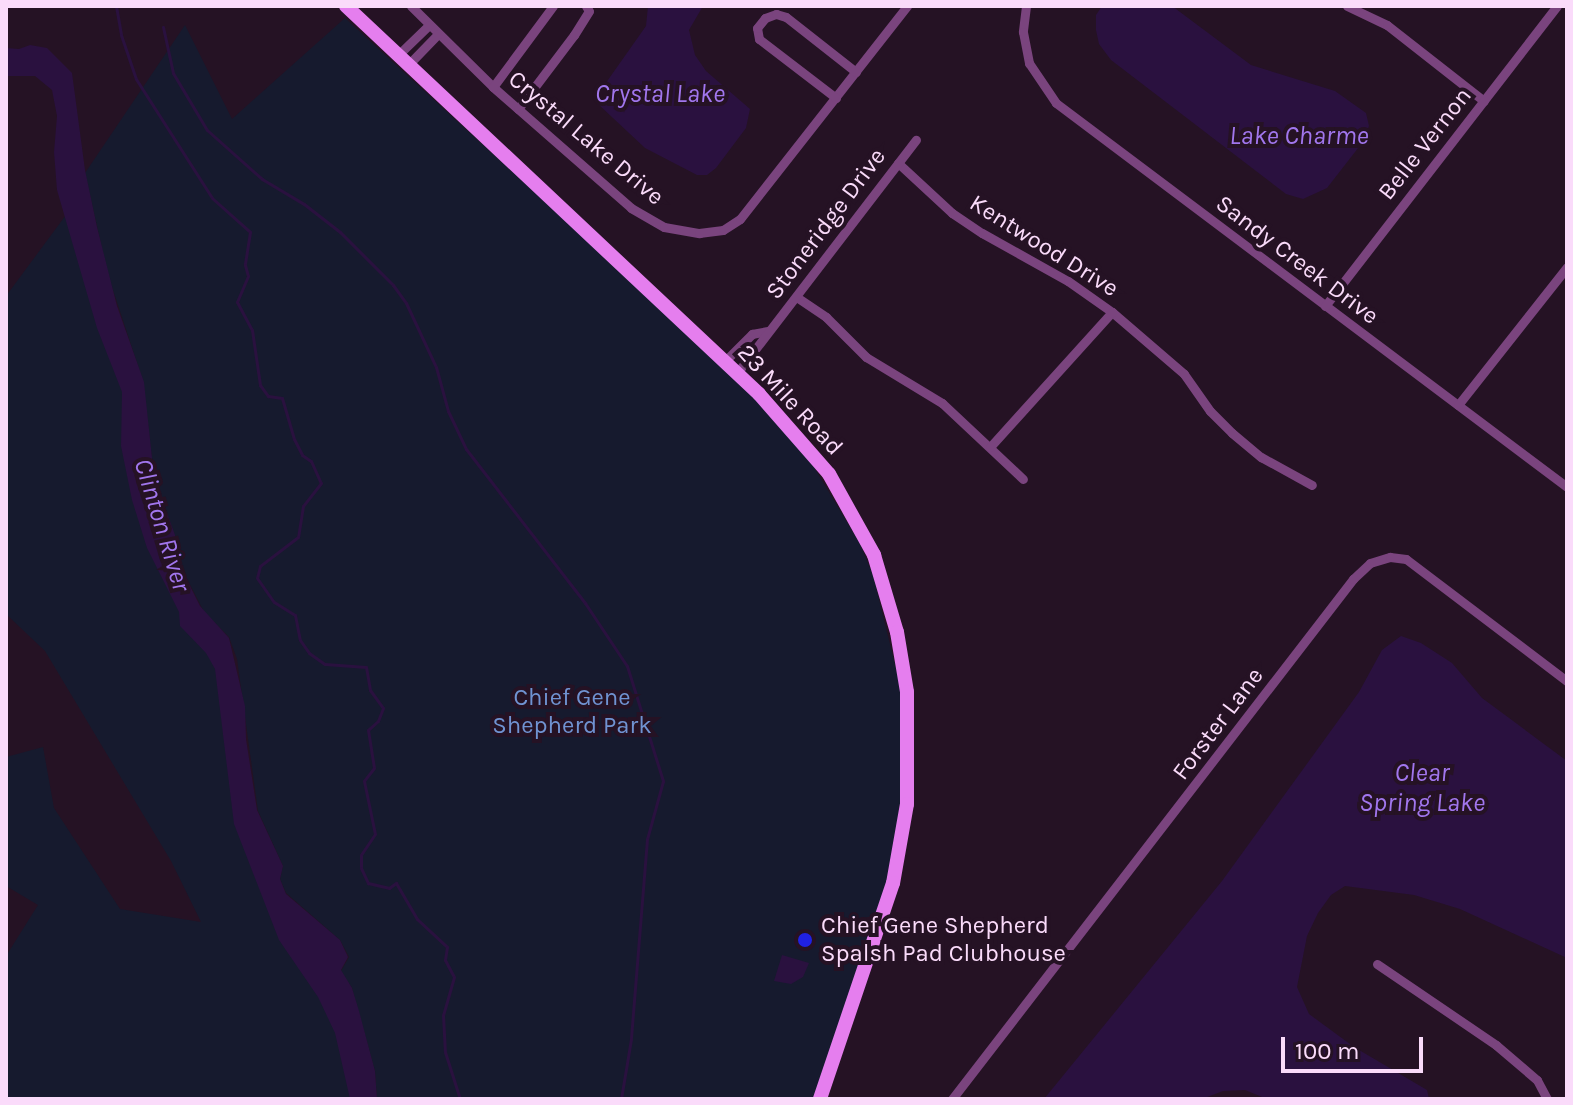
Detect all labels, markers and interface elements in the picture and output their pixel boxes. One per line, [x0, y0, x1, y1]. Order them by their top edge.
street label: Crystal Lake Drive [502, 65, 670, 211]
water label: Crystal Lake [595, 78, 725, 110]
street label: Belle Vernon [1372, 82, 1478, 206]
water label: Lake Charme [1229, 120, 1369, 152]
street label: Stoneridge Drive [760, 143, 892, 305]
street label: Kentwood Drive [964, 189, 1124, 303]
street label: Sandy Creek Drive [1210, 189, 1384, 331]
street label: 23 Mile Road [731, 339, 849, 461]
water label: Clinton River [127, 455, 197, 595]
street label: Forster Lane [1166, 662, 1270, 786]
park label: Chief Gene Shepherd Park [492, 684, 652, 740]
water label: Clear Spring Lake [1359, 757, 1485, 818]
place label: Chief Gene Shepherd Spalsh Pad Clubhouse [821, 912, 1066, 968]
marker: Chief Gene Shepherd Spalsh Pad Clubhouse [796, 931, 814, 949]
scale bar [1285, 1021, 1427, 1071]
text: 100 m [1295, 1037, 1360, 1065]

